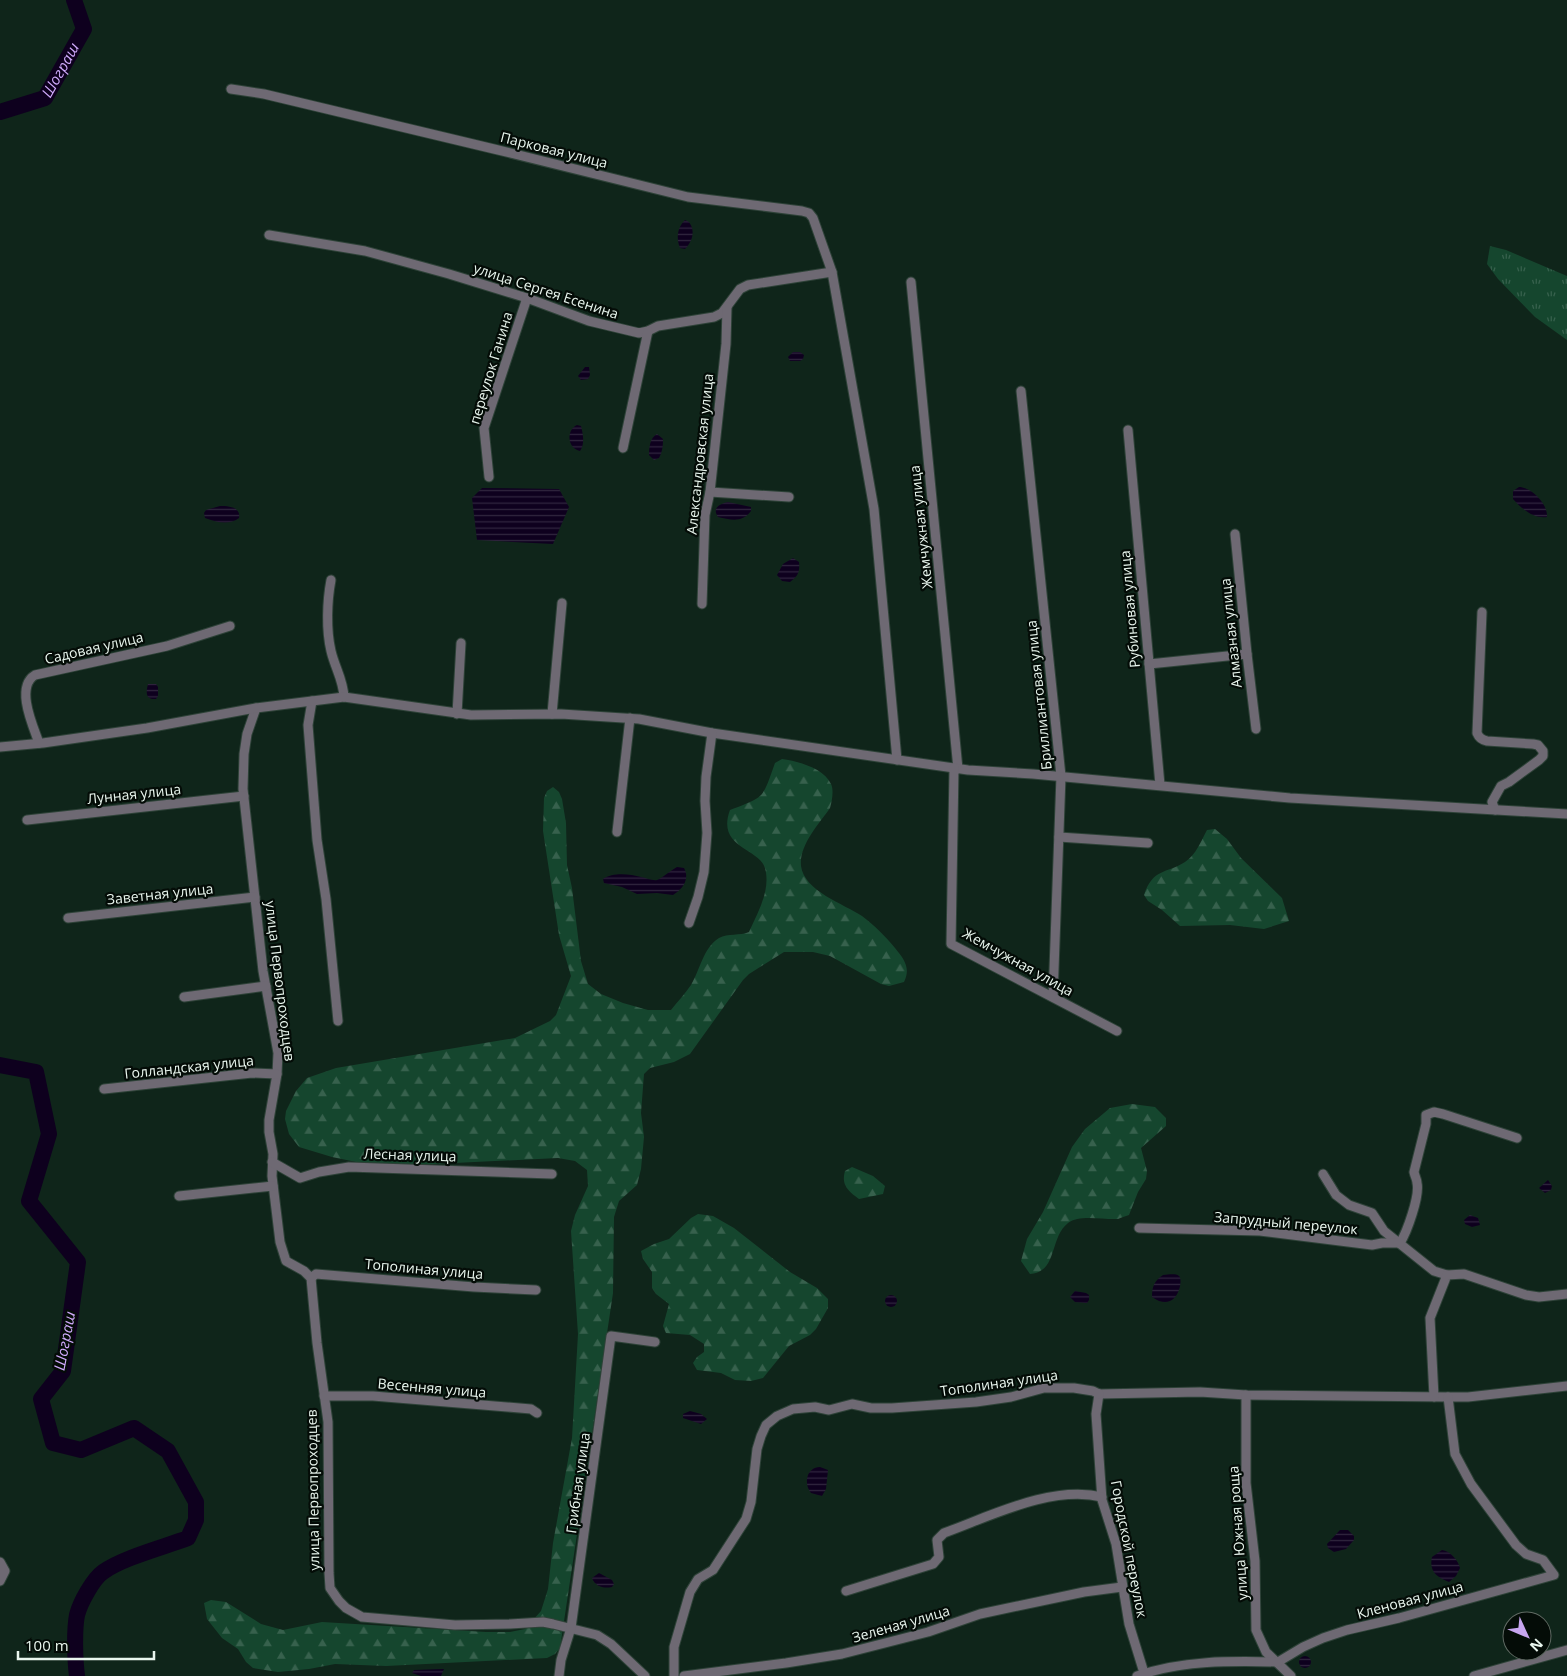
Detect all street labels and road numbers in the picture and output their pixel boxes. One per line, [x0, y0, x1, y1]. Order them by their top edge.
street label: Парковая улица [499, 127, 610, 172]
street label: улица Сергея Есенина [471, 258, 621, 323]
street label: переулок Ганина [464, 309, 517, 426]
street label: Александровская улица [682, 372, 717, 535]
street label: Жемчужная улица [905, 464, 936, 590]
street label: Рубиновая улица [1115, 550, 1144, 668]
street label: Алмазная улица [1215, 577, 1246, 689]
street label: Бриллиантовая улица [1021, 619, 1056, 771]
street label: Садовая улица [43, 627, 145, 668]
street label: Лунная улица [86, 779, 182, 808]
street label: Заветная улица [106, 878, 214, 909]
street label: улица Первопроходцев [261, 900, 300, 1062]
street label: Жемчужная улица [959, 923, 1077, 1000]
street label: Голландская улица [123, 1050, 255, 1083]
street label: Лесная улица [363, 1143, 457, 1166]
street label: Запрудный переулок [1213, 1207, 1359, 1238]
street label: Тополиная улица [364, 1254, 484, 1283]
street label: Тополиная улица [939, 1365, 1059, 1400]
street label: Весенняя улица [377, 1373, 487, 1402]
street label: улица Первопроходцев [302, 1409, 323, 1571]
street label: Грибная улица [561, 1431, 594, 1535]
street label: улица Южная роща [1223, 1465, 1252, 1601]
street label: Городской переулок [1107, 1479, 1152, 1620]
street label: Кленовая улица [1355, 1576, 1465, 1623]
street label: Зеленая улица [850, 1601, 952, 1646]

